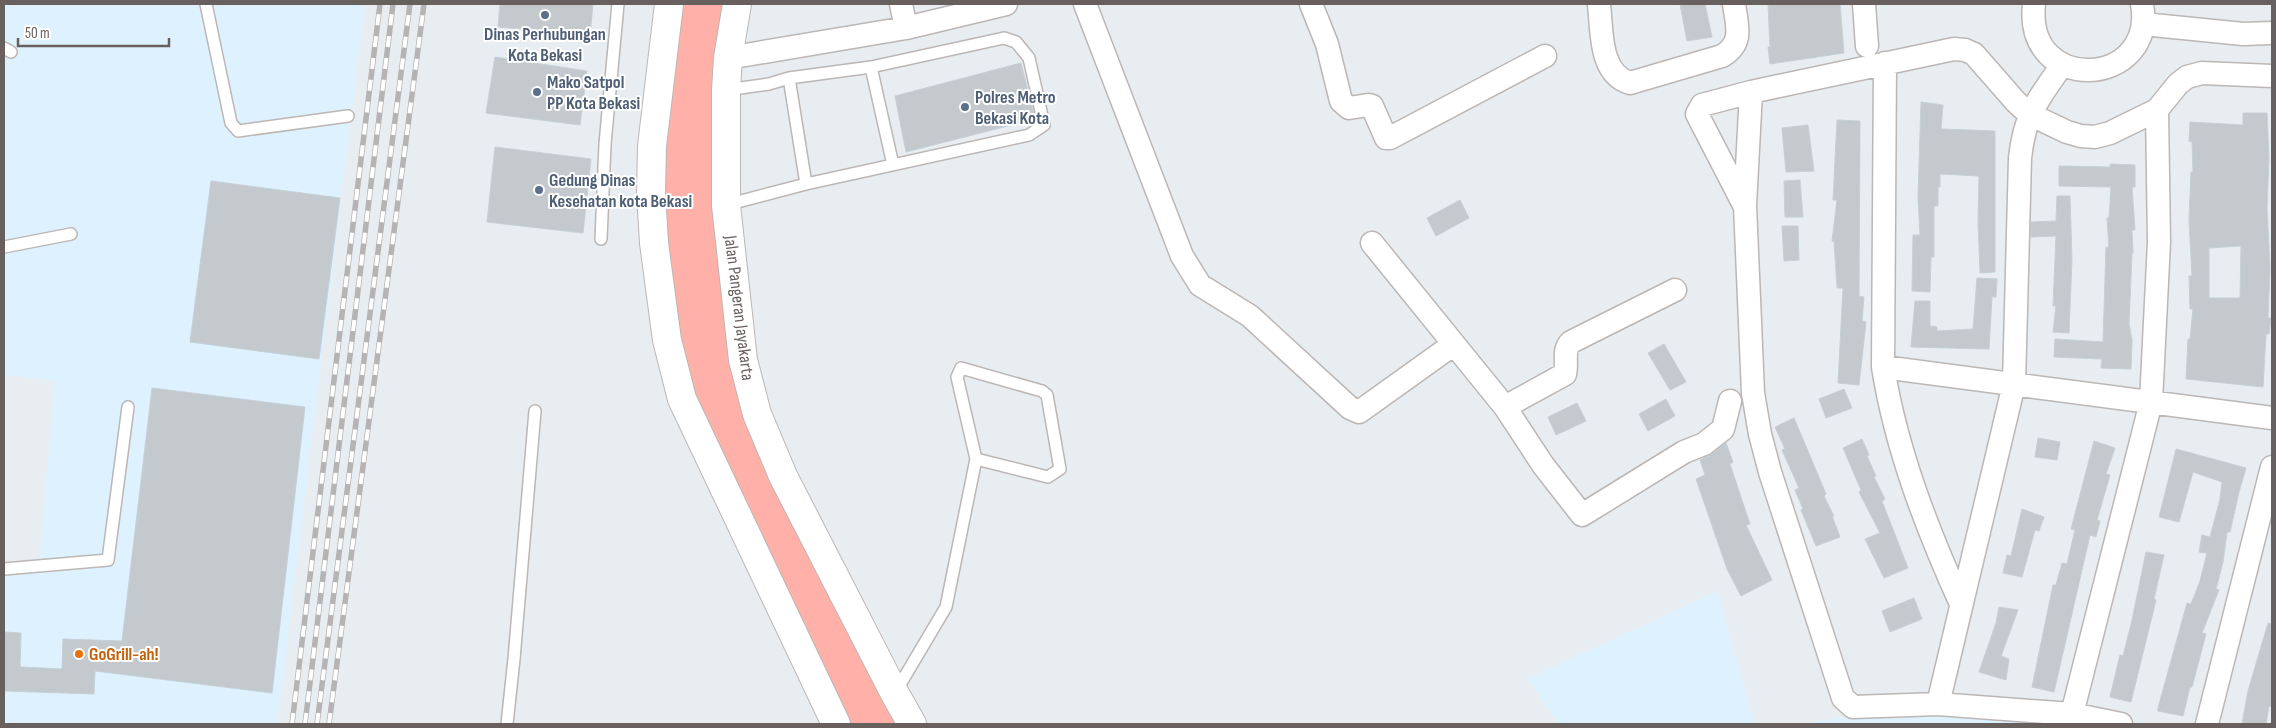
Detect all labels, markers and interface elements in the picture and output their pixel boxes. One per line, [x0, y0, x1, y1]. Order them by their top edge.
marker: Dinas Perhubungan Kota Bekasi [539, 9, 551, 21]
scale bar [18, 15, 169, 47]
text: 50 m [25, 24, 50, 43]
place label: Dinas Perhubungan Kota Bekasi [484, 24, 606, 66]
place label: Mako Satpol PP Kota Bekasi [547, 72, 640, 114]
marker: Mako Satpol PP Kota Bekasi [531, 86, 543, 98]
place label: Polres Metro Bekasi Kota [975, 87, 1056, 129]
marker: Polres Metro Bekasi Kota [959, 101, 971, 113]
place label: Gedung Dinas Kesehatan kota Bekasi [549, 170, 692, 212]
marker: Gedung Dinas Kesehatan kota Bekasi [533, 184, 545, 196]
street label: Jalan Pangeran Jayakarta [720, 233, 758, 382]
place label: GoGrill-ah! [89, 644, 159, 665]
marker: GoGrill-ah! [73, 648, 85, 660]

